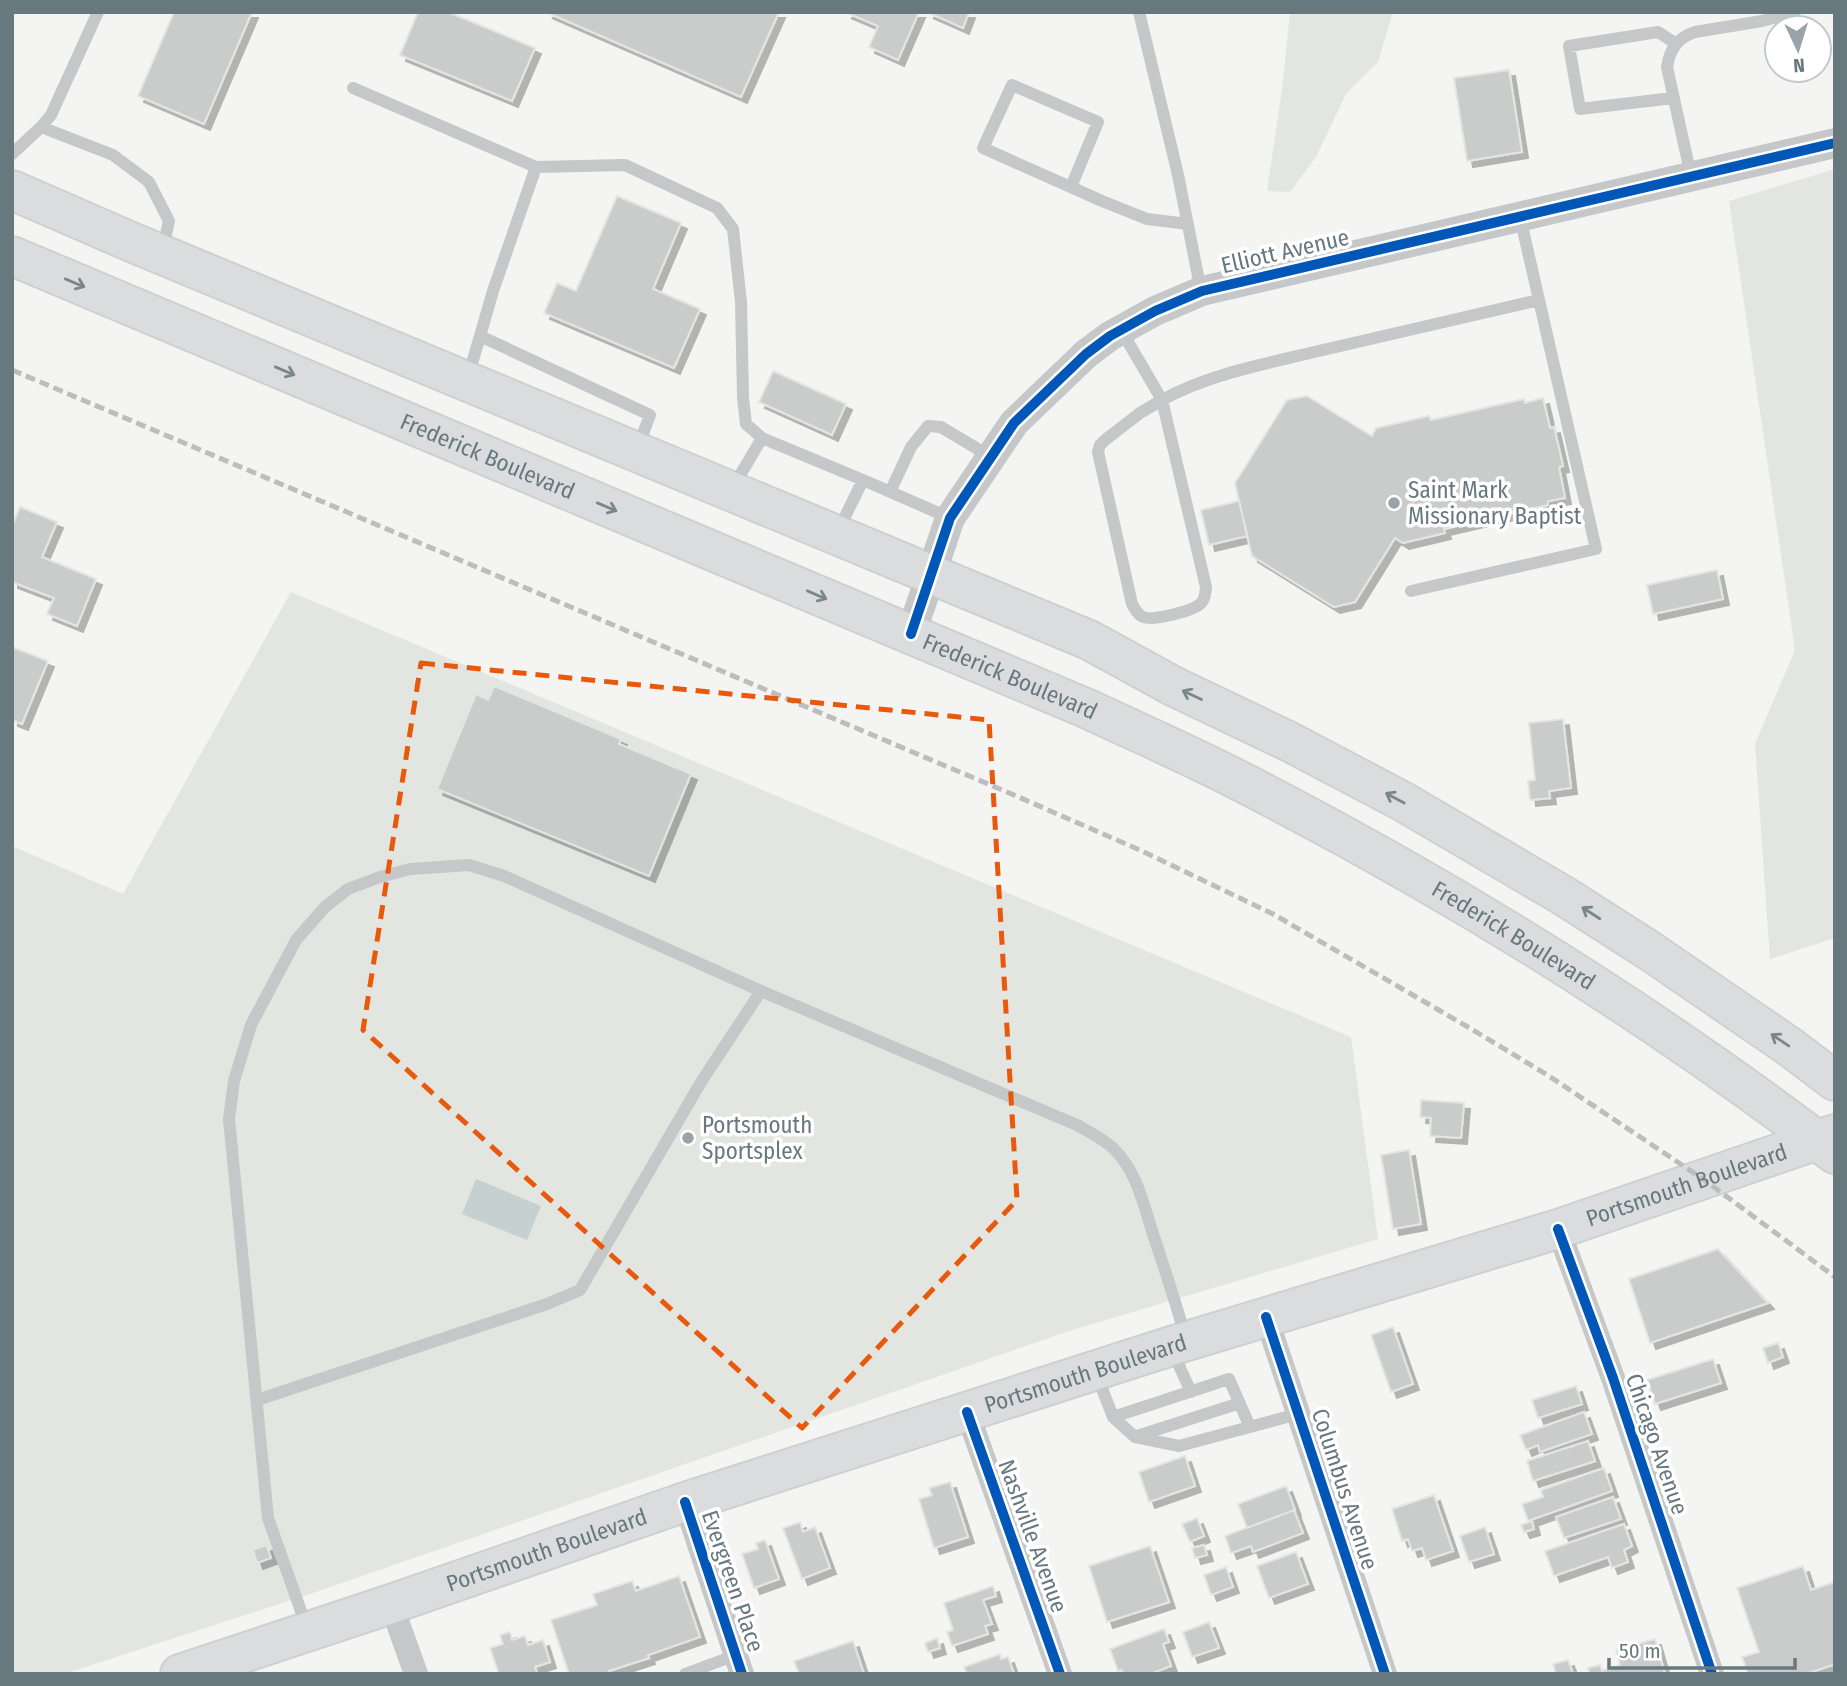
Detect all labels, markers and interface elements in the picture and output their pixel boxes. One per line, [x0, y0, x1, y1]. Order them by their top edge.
north arrow [1763, 14, 1833, 84]
text: N [1793, 54, 1806, 77]
street label: Elliott Avenue [1218, 223, 1352, 279]
one-way arrow [64, 277, 85, 290]
one-way arrow [274, 365, 295, 378]
street label: Frederick Boulevard [396, 407, 579, 505]
place label: Saint Mark Missionary Baptist [1408, 476, 1582, 530]
marker: Saint Mark Missionary Baptist [1386, 495, 1402, 511]
one-way arrow [596, 501, 618, 514]
one-way arrow [806, 589, 827, 602]
street label: Frederick Boulevard [919, 627, 1102, 725]
one-way arrow [1182, 688, 1203, 702]
one-way arrow [1386, 791, 1406, 805]
street label: Frederick Boulevard [1427, 875, 1601, 996]
one-way arrow [1582, 906, 1601, 921]
one-way arrow [1771, 1033, 1790, 1047]
place label: Portsmouth Sportsplex [702, 1111, 812, 1165]
marker: Portsmouth Sportsplex [680, 1130, 696, 1146]
street label: Portsmouth Boulevard [1582, 1138, 1791, 1232]
street label: Portsmouth Boulevard [981, 1328, 1190, 1419]
street label: Chicago Avenue [1620, 1370, 1694, 1518]
street label: Columbus Avenue [1306, 1405, 1384, 1573]
street label: Nashville Avenue [992, 1456, 1074, 1616]
street label: Portsmouth Boulevard [443, 1502, 651, 1598]
street label: Evergreen Place [696, 1507, 770, 1655]
scale bar [1609, 1626, 1794, 1670]
text: 50 m [1619, 1638, 1661, 1664]

